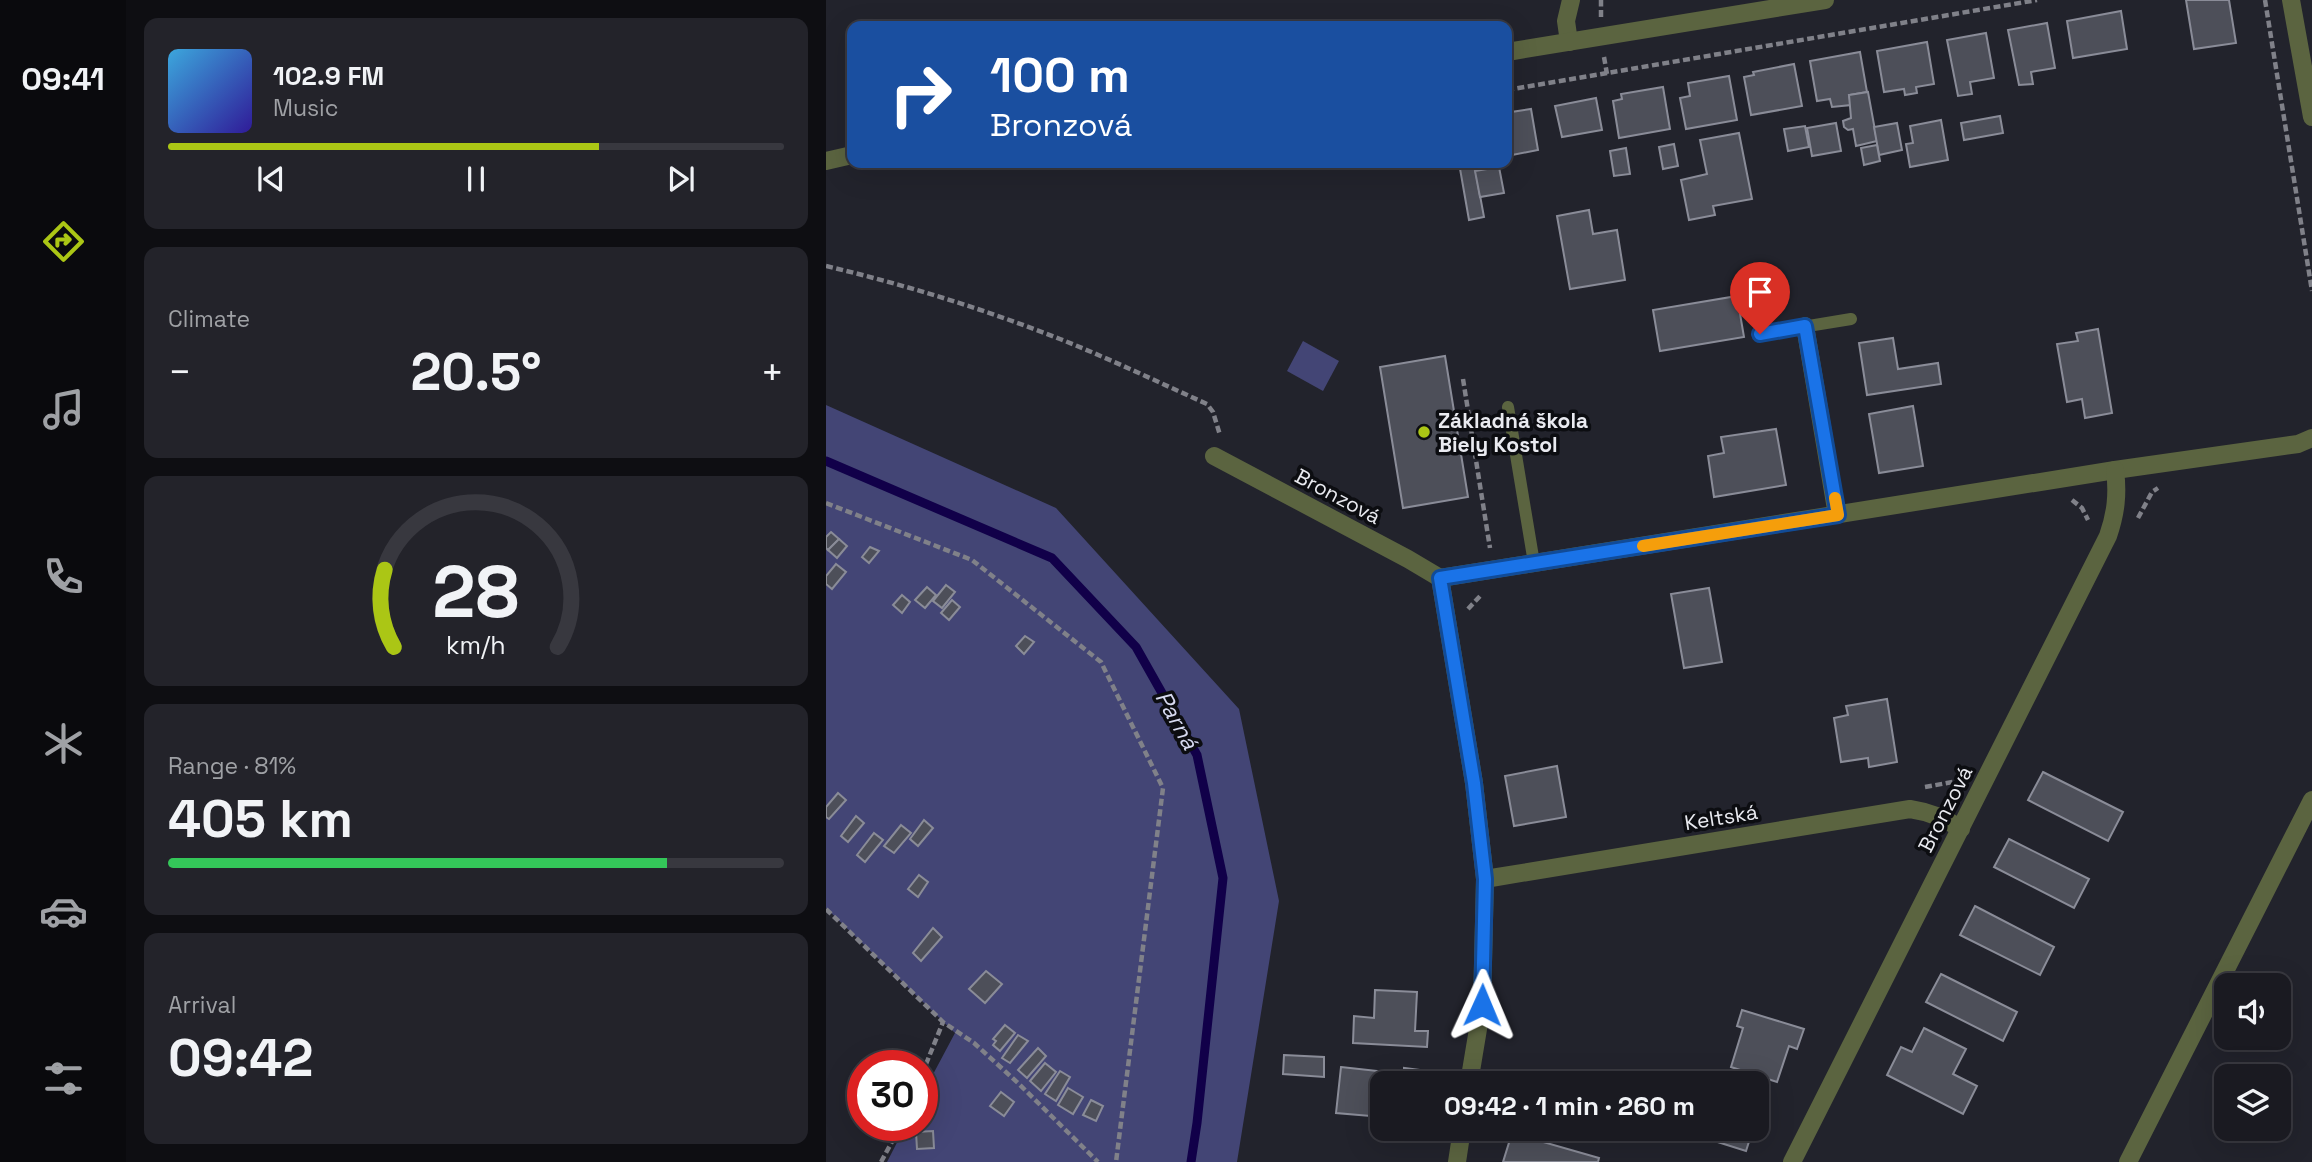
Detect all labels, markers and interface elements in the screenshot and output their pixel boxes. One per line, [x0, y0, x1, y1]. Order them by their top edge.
text: 100 m [990, 44, 1130, 106]
icon: right [875, 49, 966, 140]
text: 09:41 [21, 59, 105, 99]
text: 102.9 FM [273, 59, 384, 93]
text: Music [273, 93, 338, 123]
text: Bronzová [990, 105, 1132, 145]
icon: previous [252, 160, 290, 198]
icon: pause [457, 160, 495, 198]
icon: next [662, 160, 700, 198]
icon: directions [39, 217, 88, 266]
pin [1730, 262, 1790, 334]
icon: arrive [1741, 273, 1779, 311]
text: Climate [168, 304, 250, 334]
text: 20.5° [410, 339, 542, 405]
text: − [168, 348, 192, 396]
text: + [760, 348, 784, 396]
icon: music [39, 385, 88, 434]
place label: Základná škola Biely Kostol [1438, 407, 1588, 458]
marker: Základná škola Biely Kostol [1416, 424, 1432, 440]
street label: Bronzová [1290, 462, 1386, 530]
text: 28 [433, 545, 519, 638]
icon: phone [39, 552, 88, 601]
text: km/h [446, 629, 506, 661]
water label: Parná [1149, 685, 1206, 755]
icon: climate [39, 719, 88, 768]
text: Range · 81% [168, 751, 296, 781]
street label: Bronzová [1912, 761, 1978, 857]
text: 405 km [168, 786, 353, 852]
street label: Keltská [1682, 798, 1760, 836]
icon: car [39, 887, 88, 936]
position arrow [1445, 968, 1519, 1042]
map controls [2214, 973, 2291, 1141]
button: sound [2214, 973, 2291, 1050]
text: Arrival [168, 990, 236, 1020]
text: 09:42 [168, 1025, 313, 1091]
speed limit sign: 30 [847, 1050, 938, 1141]
icon: filters [39, 1054, 88, 1103]
button: layers [2214, 1064, 2291, 1141]
text: 09:42 · 1 min · 260 m [1444, 1089, 1695, 1123]

